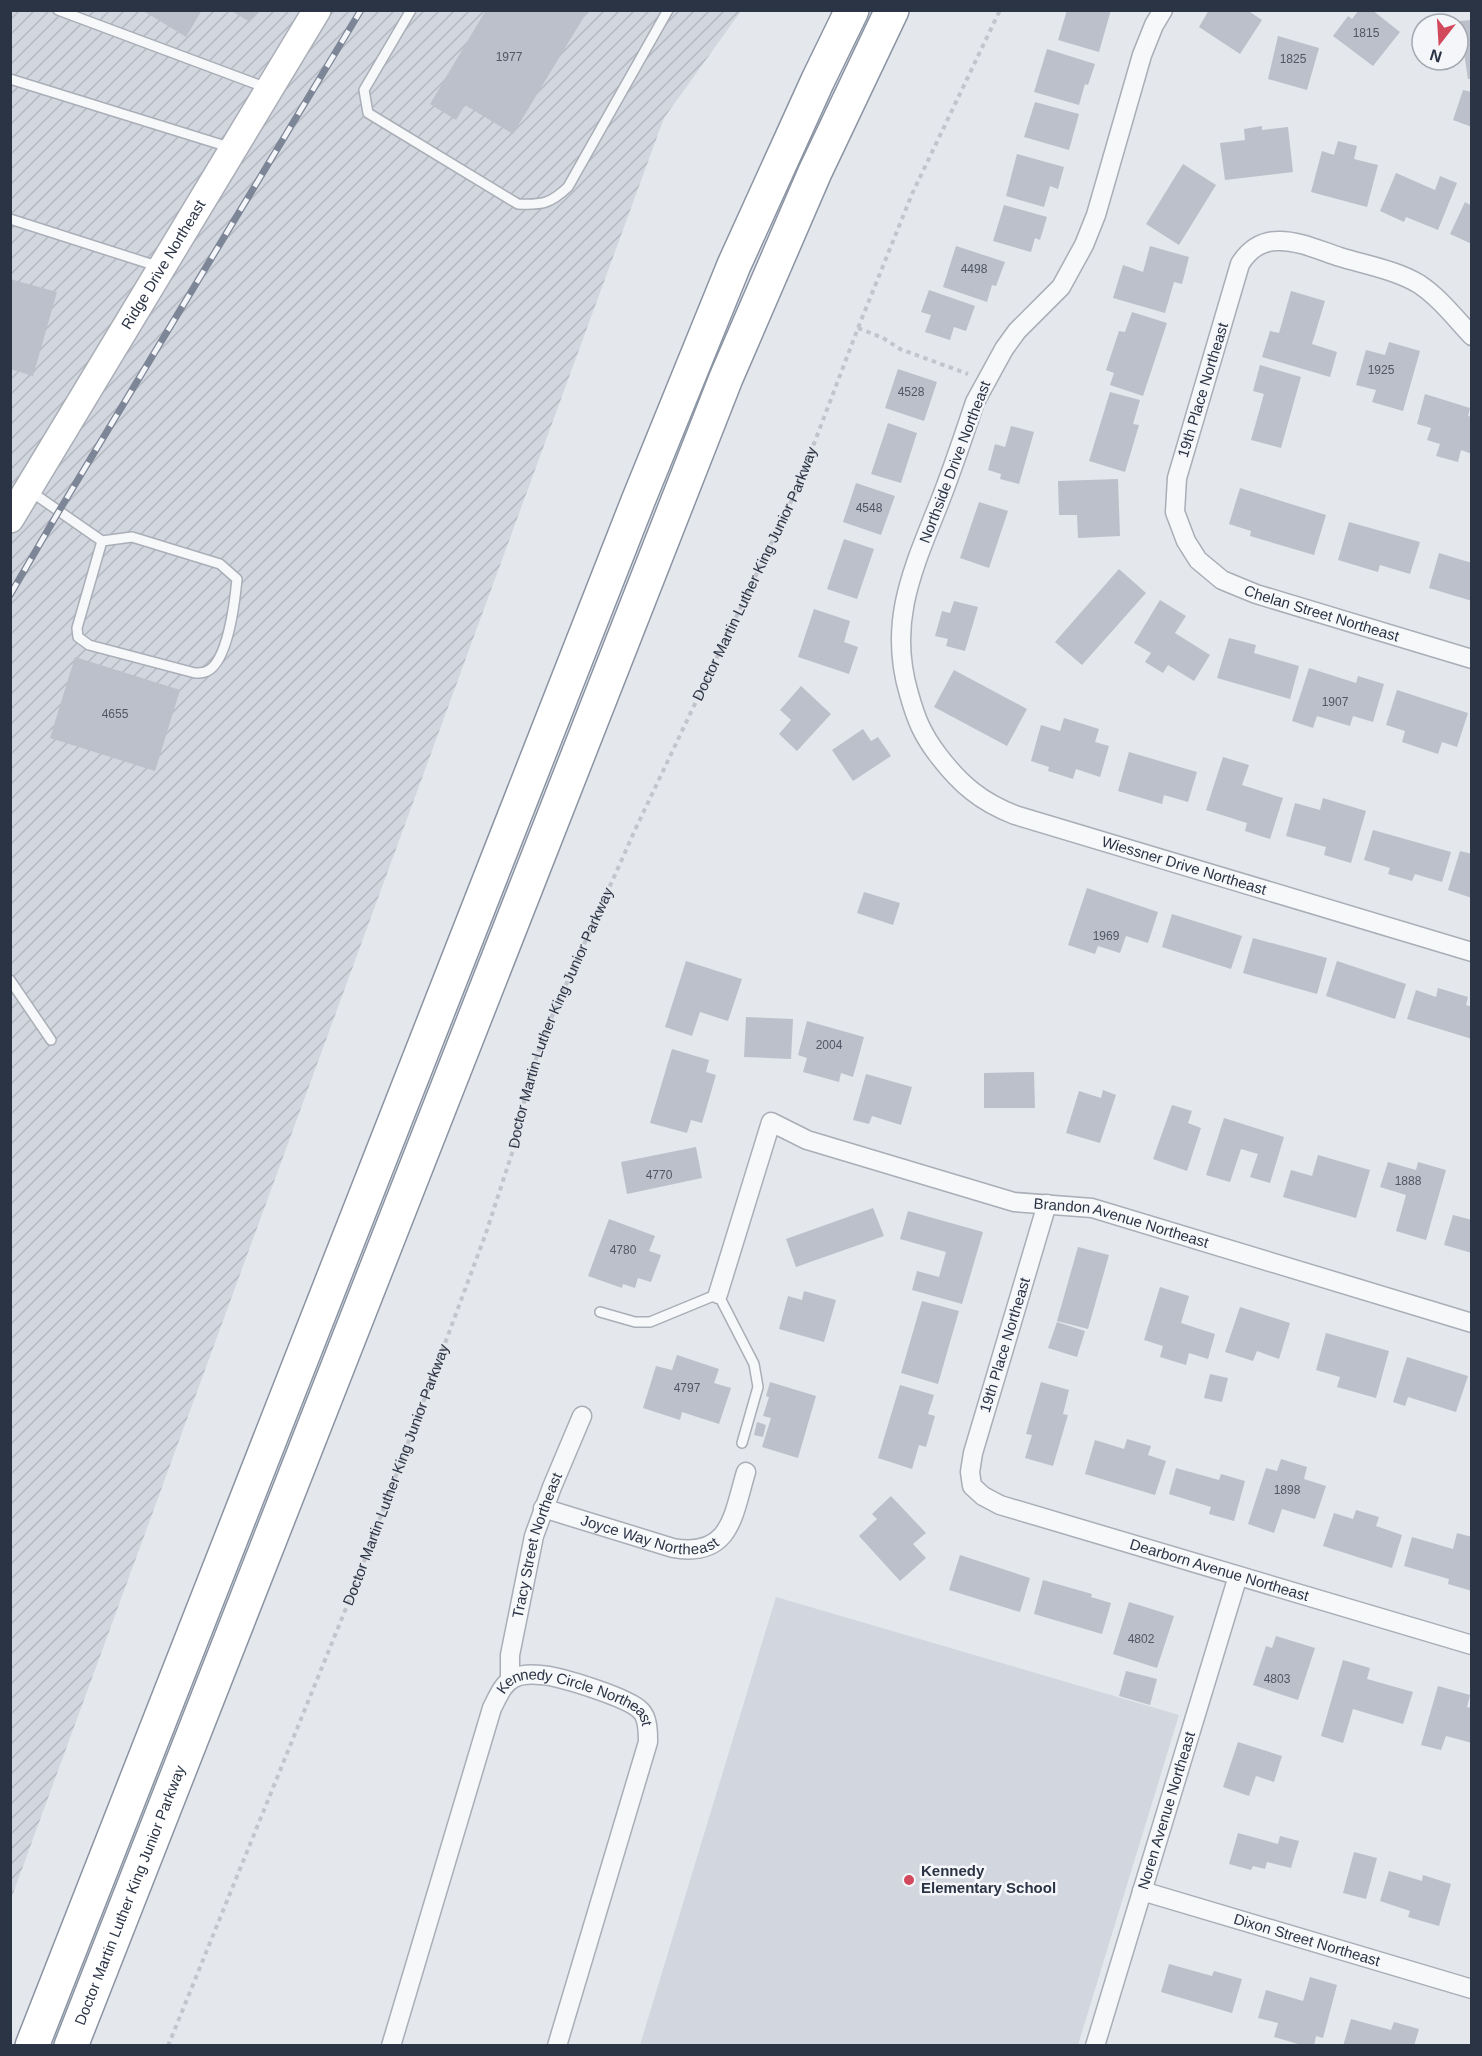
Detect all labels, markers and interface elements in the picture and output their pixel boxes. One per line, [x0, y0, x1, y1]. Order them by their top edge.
north arrow [1410, 12, 1470, 72]
house number: 1815 [1353, 26, 1380, 40]
text: N [1428, 46, 1444, 66]
house number: 1977 [496, 50, 523, 64]
house number: 1825 [1280, 52, 1307, 66]
street label: Ridge Drive Northeast [118, 196, 209, 332]
house number: 4498 [961, 262, 988, 276]
street label: 19th Place Northeast [1174, 320, 1231, 459]
house number: 1925 [1368, 363, 1395, 377]
street label: Northside Drive Northeast [916, 377, 994, 545]
house number: 4528 [898, 385, 925, 399]
street label: Doctor Martin Luther King Junior Parkway [689, 444, 820, 703]
house number: 4548 [856, 501, 883, 515]
street label: Chelan Street Northeast [1242, 581, 1402, 645]
house number: 1907 [1322, 695, 1349, 709]
house number: 4655 [102, 707, 129, 721]
street label: Wiessner Drive Northeast [1100, 832, 1269, 898]
street label: Doctor Martin Luther King Junior Parkway [505, 884, 616, 1150]
house number: 1969 [1093, 929, 1120, 943]
house number: 2004 [816, 1038, 843, 1052]
house number: 4770 [646, 1168, 673, 1182]
house number: 1888 [1395, 1174, 1422, 1188]
street label: Brandon Avenue Northeast [1033, 1195, 1212, 1251]
house number: 4780 [610, 1243, 637, 1257]
street label: 19th Place Northeast [976, 1275, 1033, 1414]
street label: Doctor Martin Luther King Junior Parkway [339, 1341, 452, 1608]
house number: 4797 [674, 1381, 701, 1395]
street label: Tracy Street Northeast [509, 1469, 565, 1620]
house number: 1898 [1274, 1483, 1301, 1497]
street label: Joyce Way Northeast [579, 1511, 722, 1558]
street label: Dearborn Avenue Northeast [1128, 1535, 1312, 1604]
house number: 4802 [1128, 1632, 1155, 1646]
street label: Kennedy Circle Northeast [493, 1665, 656, 1728]
house number: 4803 [1264, 1672, 1291, 1686]
street label: Noren Avenue Northeast [1134, 1729, 1198, 1891]
street label: Doctor Martin Luther King Junior Parkway [71, 1762, 189, 2027]
place label: Kennedy Elementary School [921, 1862, 1056, 1896]
marker: Kennedy Elementary School [902, 1873, 916, 1887]
street label: Dixon Street Northeast [1232, 1910, 1383, 1969]

